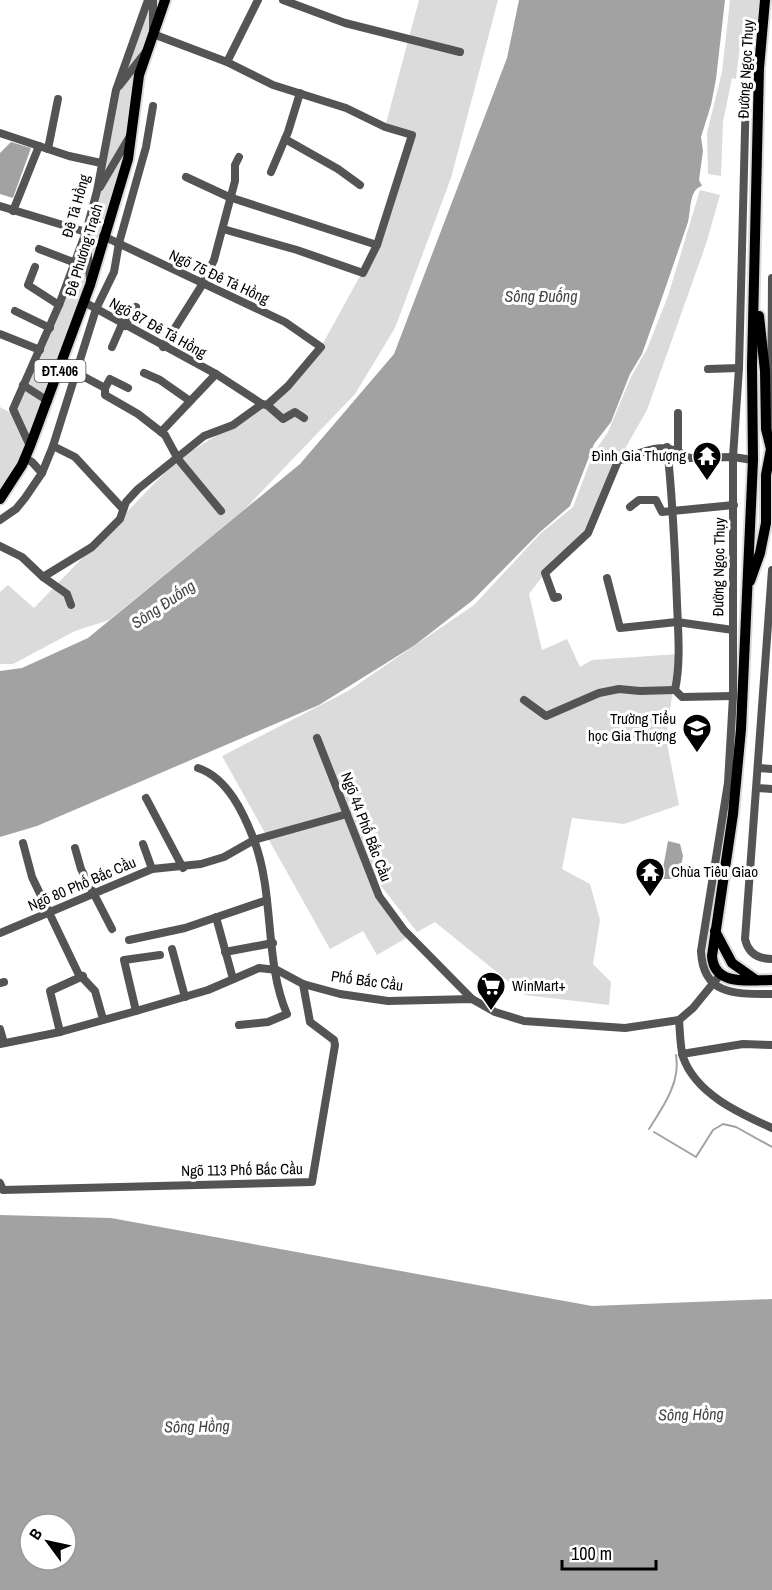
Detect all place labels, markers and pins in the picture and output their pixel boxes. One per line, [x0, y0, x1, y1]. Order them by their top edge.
temple icon: Đình Gia Thượng [691, 440, 723, 482]
place label: Đình Gia Thượng [592, 445, 686, 466]
place label: Trường Tiểu học Gia Thượng [588, 708, 676, 746]
school or university icon: Trường Tiểu học Gia Thượng [681, 712, 713, 754]
temple icon: Chùa Tiêu Giao [634, 856, 666, 898]
place label: Chùa Tiêu Giao [671, 861, 758, 882]
supermarket icon: WinMart+ [475, 970, 507, 1012]
place label: WinMart+ [512, 975, 566, 996]

